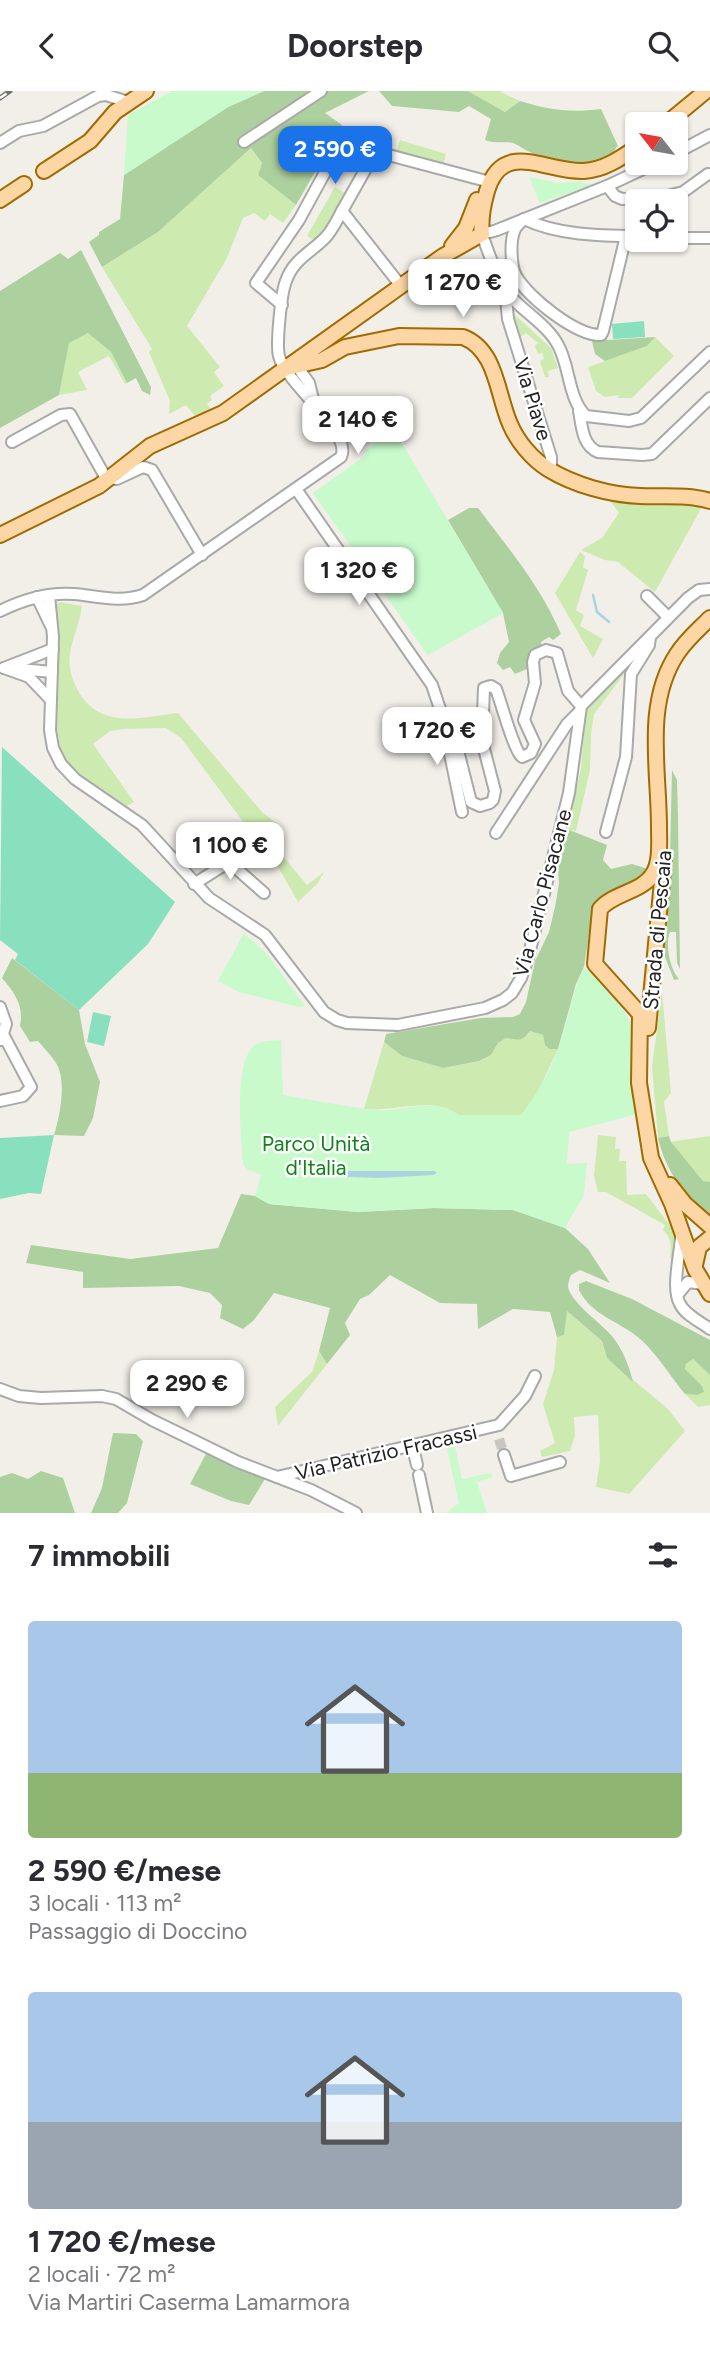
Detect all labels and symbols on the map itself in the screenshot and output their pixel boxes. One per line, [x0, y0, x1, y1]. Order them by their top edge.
north arrow [625, 112, 688, 175]
pin: 2 590 € [270, 127, 400, 186]
pin: 1 270 € [398, 259, 528, 319]
street label: Via Piave [509, 355, 557, 443]
pin: 2 140 € [293, 397, 423, 456]
pin: 1 320 € [294, 547, 424, 607]
pin: 1 720 € [372, 707, 502, 767]
street label: Via Carlo Pisacane [508, 806, 576, 980]
pin: 1 100 € [165, 823, 295, 882]
street label: Strada di Pescaia [638, 849, 676, 1011]
park label: Parco Unità d'Italia [262, 1131, 370, 1180]
pin: 2 290 € [122, 1361, 252, 1420]
street label: Via Patrizio Fracassi [293, 1419, 479, 1485]

